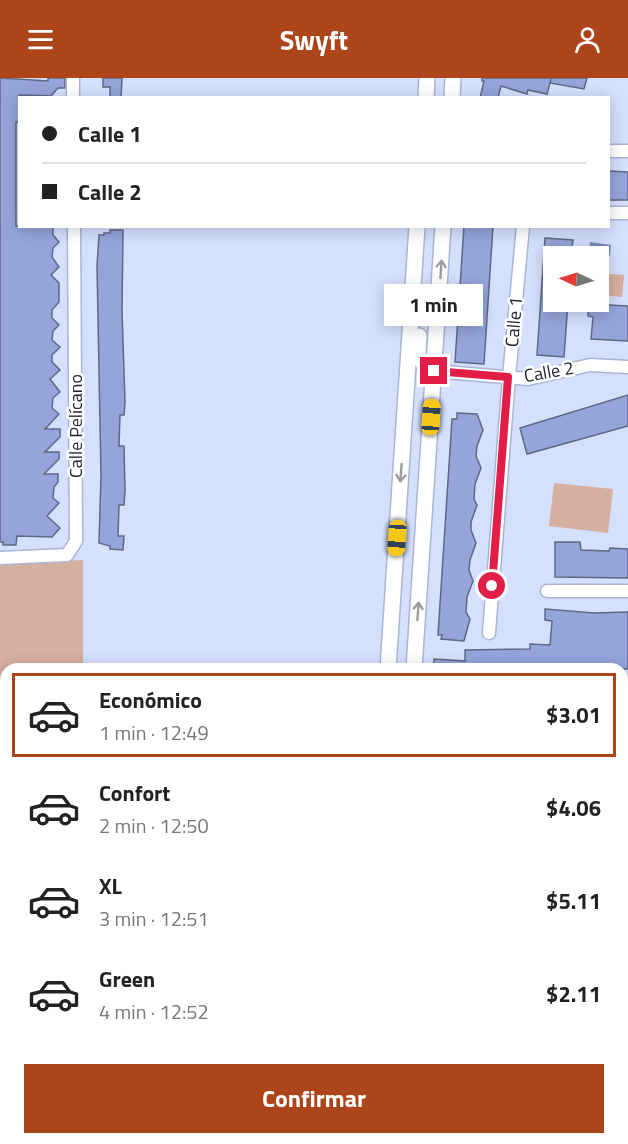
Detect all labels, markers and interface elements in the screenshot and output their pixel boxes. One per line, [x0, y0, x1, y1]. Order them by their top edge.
text: Swyft [280, 19, 348, 60]
icon: menu [24, 23, 57, 56]
icon: person [571, 23, 604, 56]
text: Calle 1 [78, 117, 141, 151]
text: Calle 2 [78, 175, 141, 209]
north arrow [543, 246, 609, 312]
map controls [543, 246, 609, 312]
one-way arrow [435, 260, 446, 280]
callout: 1 min [384, 284, 484, 326]
text: 1 min [409, 289, 458, 320]
street label: Calle 1 [498, 296, 529, 348]
street label: Calle 2 [522, 354, 576, 389]
route end [420, 357, 447, 384]
street label: Calle Pelícano [62, 374, 89, 478]
car [421, 398, 441, 436]
one-way arrow [395, 463, 406, 483]
car [387, 519, 407, 557]
route start [478, 572, 505, 599]
one-way arrow [413, 601, 424, 621]
text: Económico [99, 683, 202, 717]
icon: car [27, 688, 81, 742]
text: $3.01 [546, 698, 601, 732]
text: 1 min · 12:49 [99, 717, 209, 748]
text: Confort [99, 776, 170, 810]
icon: car [27, 781, 81, 835]
text: $4.06 [546, 791, 601, 825]
text: 2 min · 12:50 [99, 810, 209, 841]
text: XL [99, 869, 122, 903]
icon: car [27, 874, 81, 928]
text: $5.11 [546, 884, 601, 918]
text: 3 min · 12:51 [99, 903, 209, 934]
text: Green [99, 962, 155, 996]
icon: car [27, 967, 81, 1021]
text: $2.11 [546, 977, 601, 1011]
text: 4 min · 12:52 [99, 996, 209, 1027]
button: Confirmar [24, 1064, 604, 1133]

